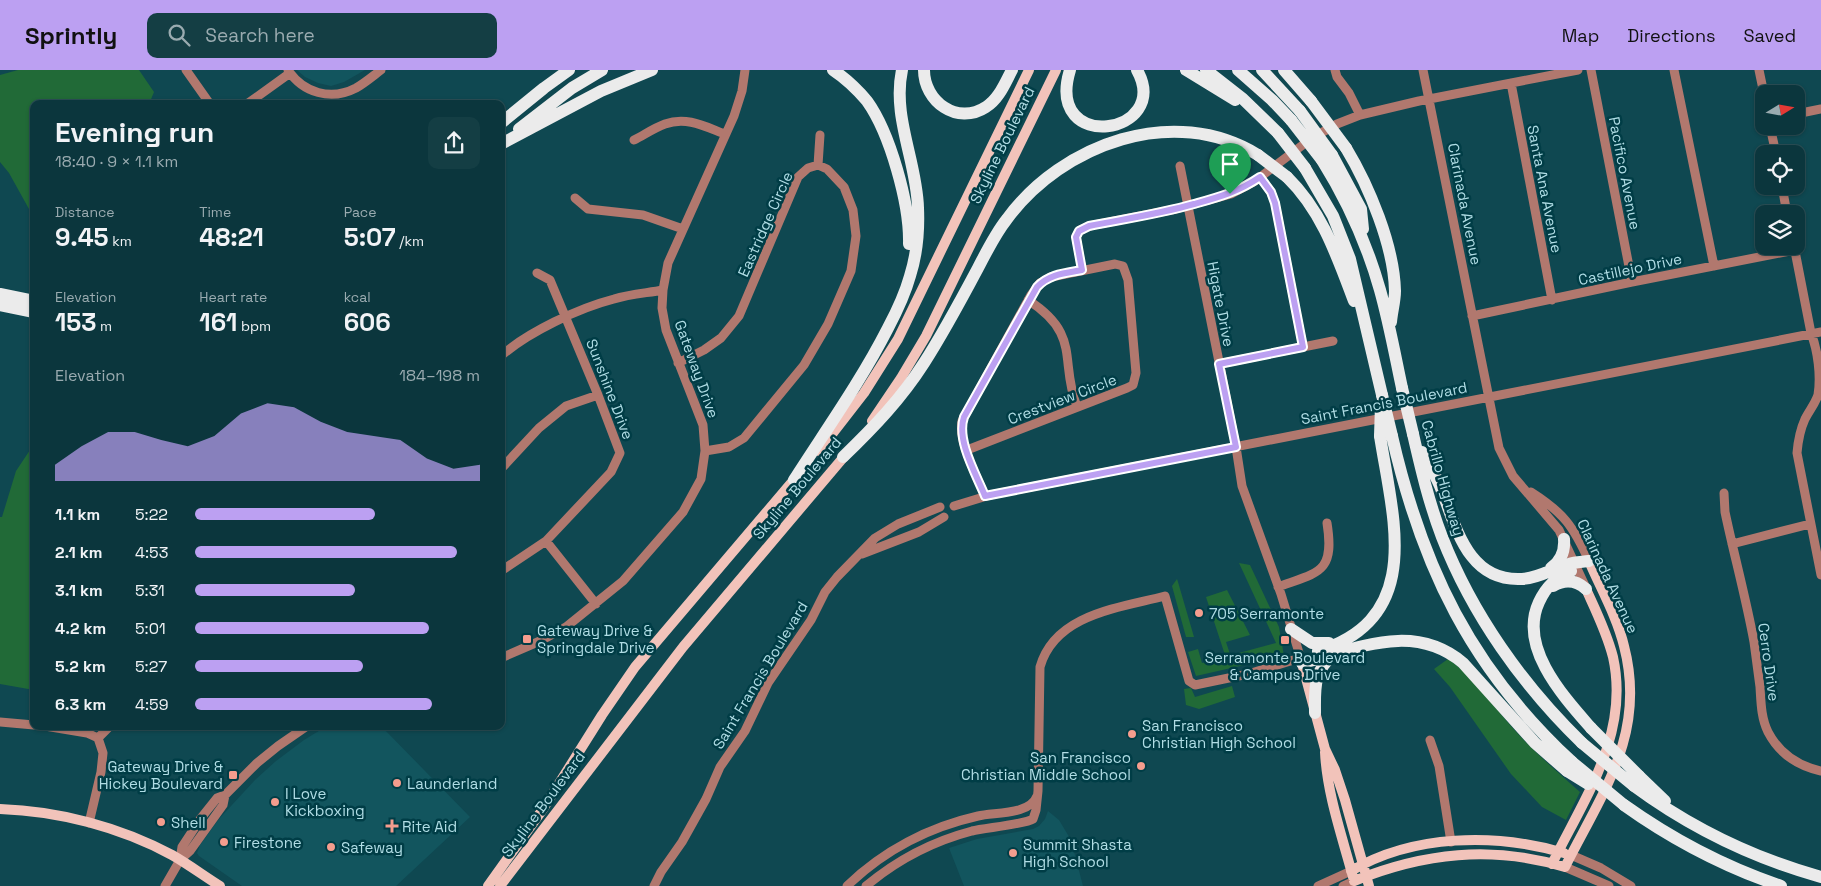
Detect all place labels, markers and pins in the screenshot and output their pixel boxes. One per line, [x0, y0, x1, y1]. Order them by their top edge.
pin [1209, 143, 1251, 194]
place label: 705 Serramonte [1209, 604, 1324, 623]
marker: 705 Serramonte [1193, 607, 1205, 619]
place label: Gateway Drive & Springdale Drive [537, 621, 655, 657]
marker: Gateway Drive & Springdale Drive [521, 633, 533, 645]
marker: Serramonte Boulevard & Campus Drive [1279, 634, 1291, 646]
place label: Serramonte Boulevard & Campus Drive [1205, 648, 1365, 684]
place label: San Francisco Christian High School [1142, 716, 1296, 752]
marker: San Francisco Christian High School [1126, 728, 1138, 740]
place label: San Francisco Christian Middle School [961, 748, 1131, 784]
place label: Gateway Drive & Hickey Boulevard [99, 757, 223, 793]
marker: San Francisco Christian Middle School [1135, 760, 1147, 772]
marker: Gateway Drive & Hickey Boulevard [227, 769, 239, 781]
place label: Launderland [407, 774, 497, 793]
marker: Launderland [391, 777, 403, 789]
place label: I Love Kickboxing [285, 784, 365, 820]
marker: I Love Kickboxing [269, 796, 281, 808]
place label: Shell [171, 813, 206, 832]
marker: Shell [155, 816, 167, 828]
place label: Rite Aid [402, 817, 457, 836]
marker: Rite Aid [386, 820, 398, 832]
place label: Firestone [234, 833, 302, 852]
place label: Summit Shasta High School [1023, 835, 1132, 871]
marker: Firestone [218, 836, 230, 848]
place label: Safeway [341, 838, 403, 857]
marker: Safeway [325, 841, 337, 853]
marker: Summit Shasta High School [1007, 847, 1019, 859]

